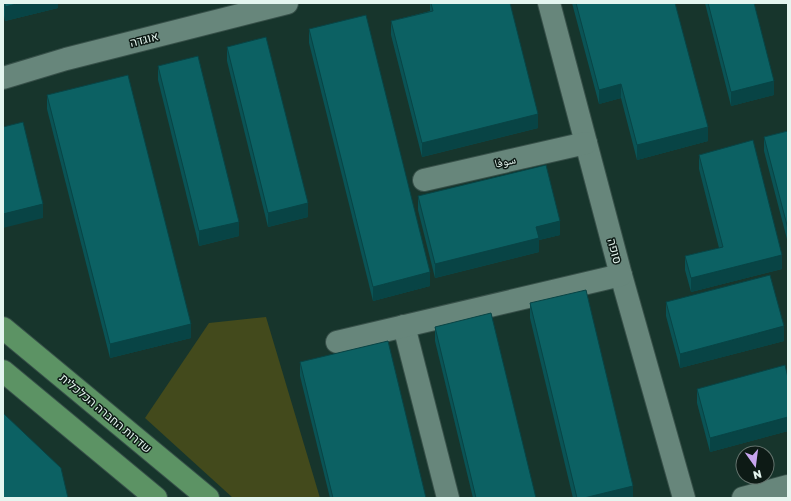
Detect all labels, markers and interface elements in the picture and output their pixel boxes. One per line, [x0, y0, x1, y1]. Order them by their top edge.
street label: אוגדה [128, 28, 160, 50]
street label: سوفا [493, 151, 517, 171]
street label: סופה [604, 237, 626, 265]
street label: שדרות החברה הכלכלית [57, 370, 155, 456]
north arrow [735, 445, 775, 485]
text: N [752, 468, 763, 483]

